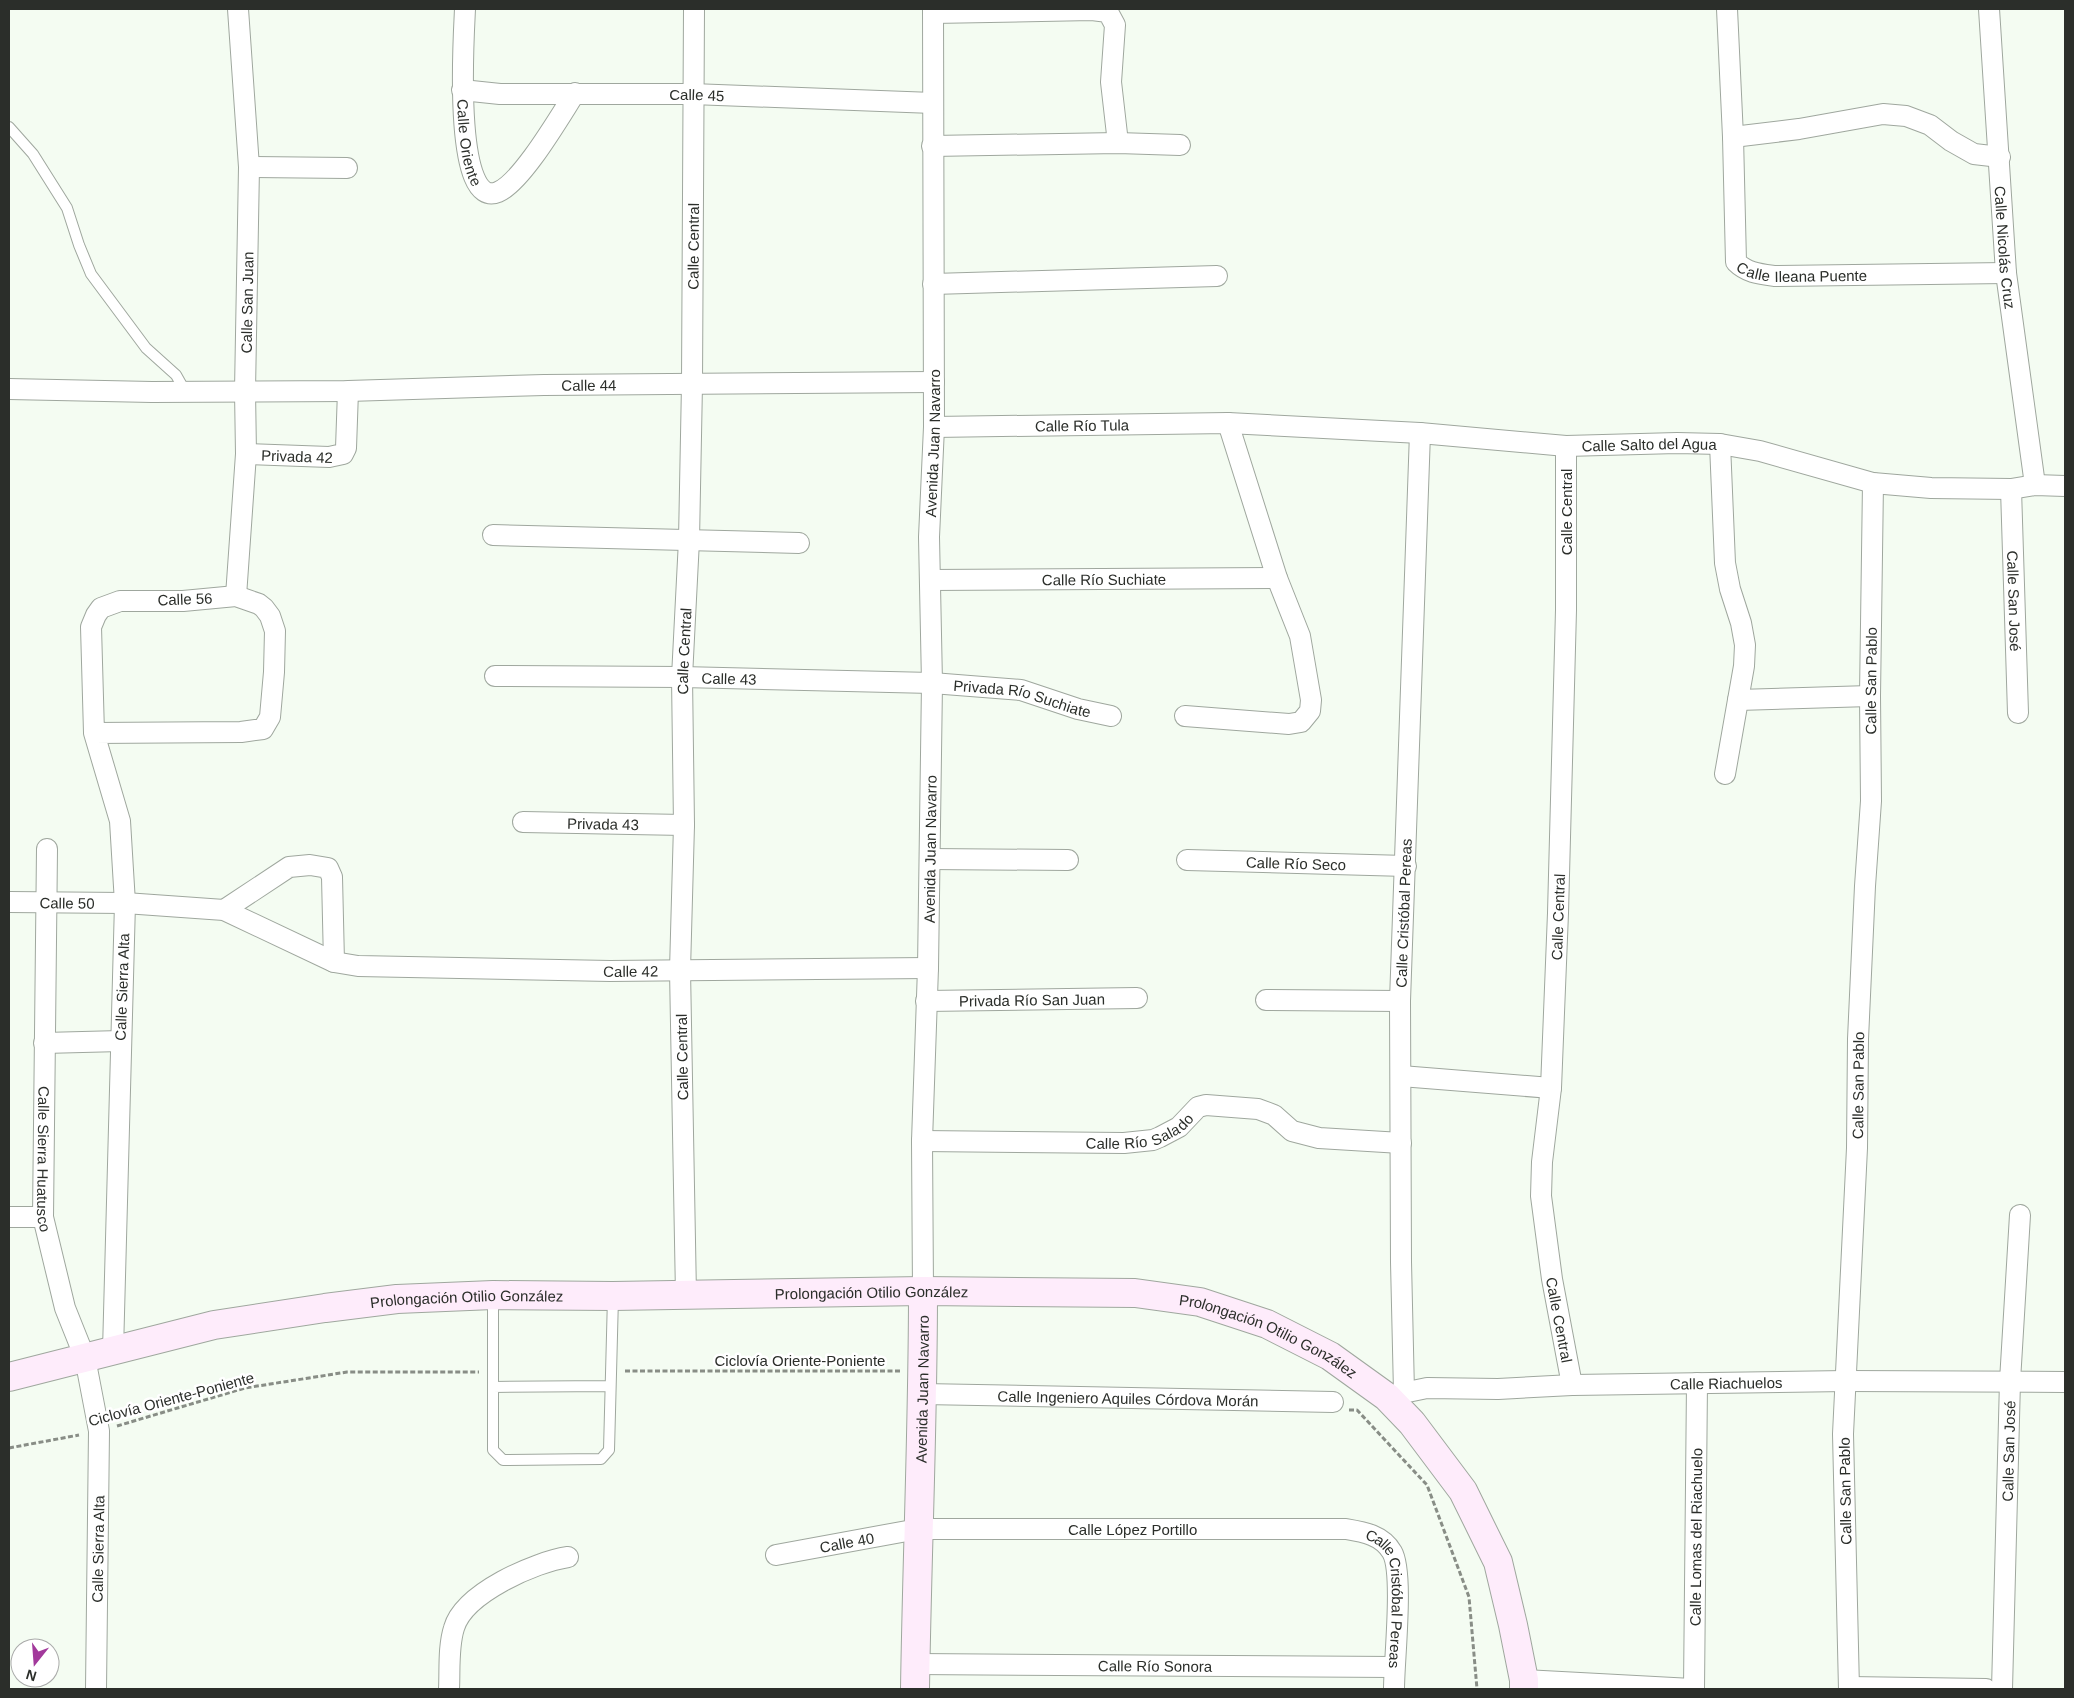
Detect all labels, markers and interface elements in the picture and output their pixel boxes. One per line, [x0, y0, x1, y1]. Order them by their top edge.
street label: Calle 45 [669, 85, 725, 104]
street label: Calle Oriente [455, 99, 486, 189]
street label: Calle Nicolás Cruz [1992, 185, 2019, 310]
street label: Calle Central [684, 203, 701, 290]
street label: Calle San Juan [237, 251, 256, 353]
street label: Calle Ileana Puente [1734, 257, 1867, 285]
street label: Avenida Juan Navarro [921, 369, 943, 518]
street label: Calle 44 [561, 376, 616, 393]
street label: Calle Río Tula [1035, 416, 1130, 434]
street label: Calle Salto del Agua [1581, 434, 1718, 454]
street label: Privada 42 [261, 446, 333, 466]
street label: Calle Central [1558, 469, 1575, 555]
street label: Calle San José [2004, 550, 2025, 652]
street label: Calle Río Suchiate [1042, 570, 1166, 588]
street label: Calle 56 [157, 590, 213, 608]
street label: Calle Central [673, 607, 694, 695]
street label: Calle San Pablo [1861, 627, 1879, 735]
street label: Calle 43 [701, 669, 757, 687]
street label: Privada Río Suchiate [953, 676, 1093, 720]
street label: Avenida Juan Navarro [920, 775, 939, 923]
street label: Privada 43 [567, 814, 639, 833]
street label: Calle Cristóbal Pereas [1392, 838, 1414, 988]
street label: Calle Río Seco [1246, 853, 1346, 873]
street label: Calle Central [1548, 873, 1568, 961]
street label: Calle 50 [39, 894, 95, 911]
street label: Calle Sierra Alta [112, 932, 132, 1041]
street label: Calle 42 [603, 962, 658, 980]
street label: Privada Río San Juan [959, 990, 1105, 1009]
street label: Calle Central [673, 1013, 691, 1101]
street label: Calle San Pablo [1849, 1031, 1867, 1139]
street label: Calle Sierra Huatusco [35, 1086, 55, 1234]
street label: Calle Río Salado [1086, 1109, 1196, 1152]
street label: Calle Central [1543, 1276, 1576, 1364]
street label: Prolongación Otilio González [775, 1282, 968, 1302]
street label: Prolongación Otilio González [369, 1286, 563, 1311]
street label: Prolongación Otilio González [1178, 1291, 1361, 1381]
street label: Avenida Juan Navarro [912, 1315, 931, 1463]
street label: Ciclovía Oriente-Poniente [715, 1352, 885, 1369]
street label: Ciclovía Oriente-Poniente [86, 1369, 256, 1429]
street label: Calle Riachuelos [1670, 1373, 1783, 1392]
street label: Calle Ingeniero Aquiles Córdova Morán [997, 1387, 1259, 1409]
street label: Calle San José [1998, 1400, 2018, 1502]
street label: Calle San Pablo [1836, 1437, 1854, 1545]
street label: Calle Lomas del Riachuelo [1686, 1448, 1705, 1626]
street label: Calle Sierra Alta [89, 1494, 107, 1603]
street label: Calle López Portillo [1068, 1521, 1197, 1538]
street label: Calle Cristóbal Pereas [1363, 1525, 1406, 1669]
street label: Calle 40 [818, 1529, 875, 1555]
north arrow [10, 1638, 60, 1688]
street label: Calle Río Sonora [1098, 1657, 1213, 1674]
text: N [24, 1666, 38, 1685]

